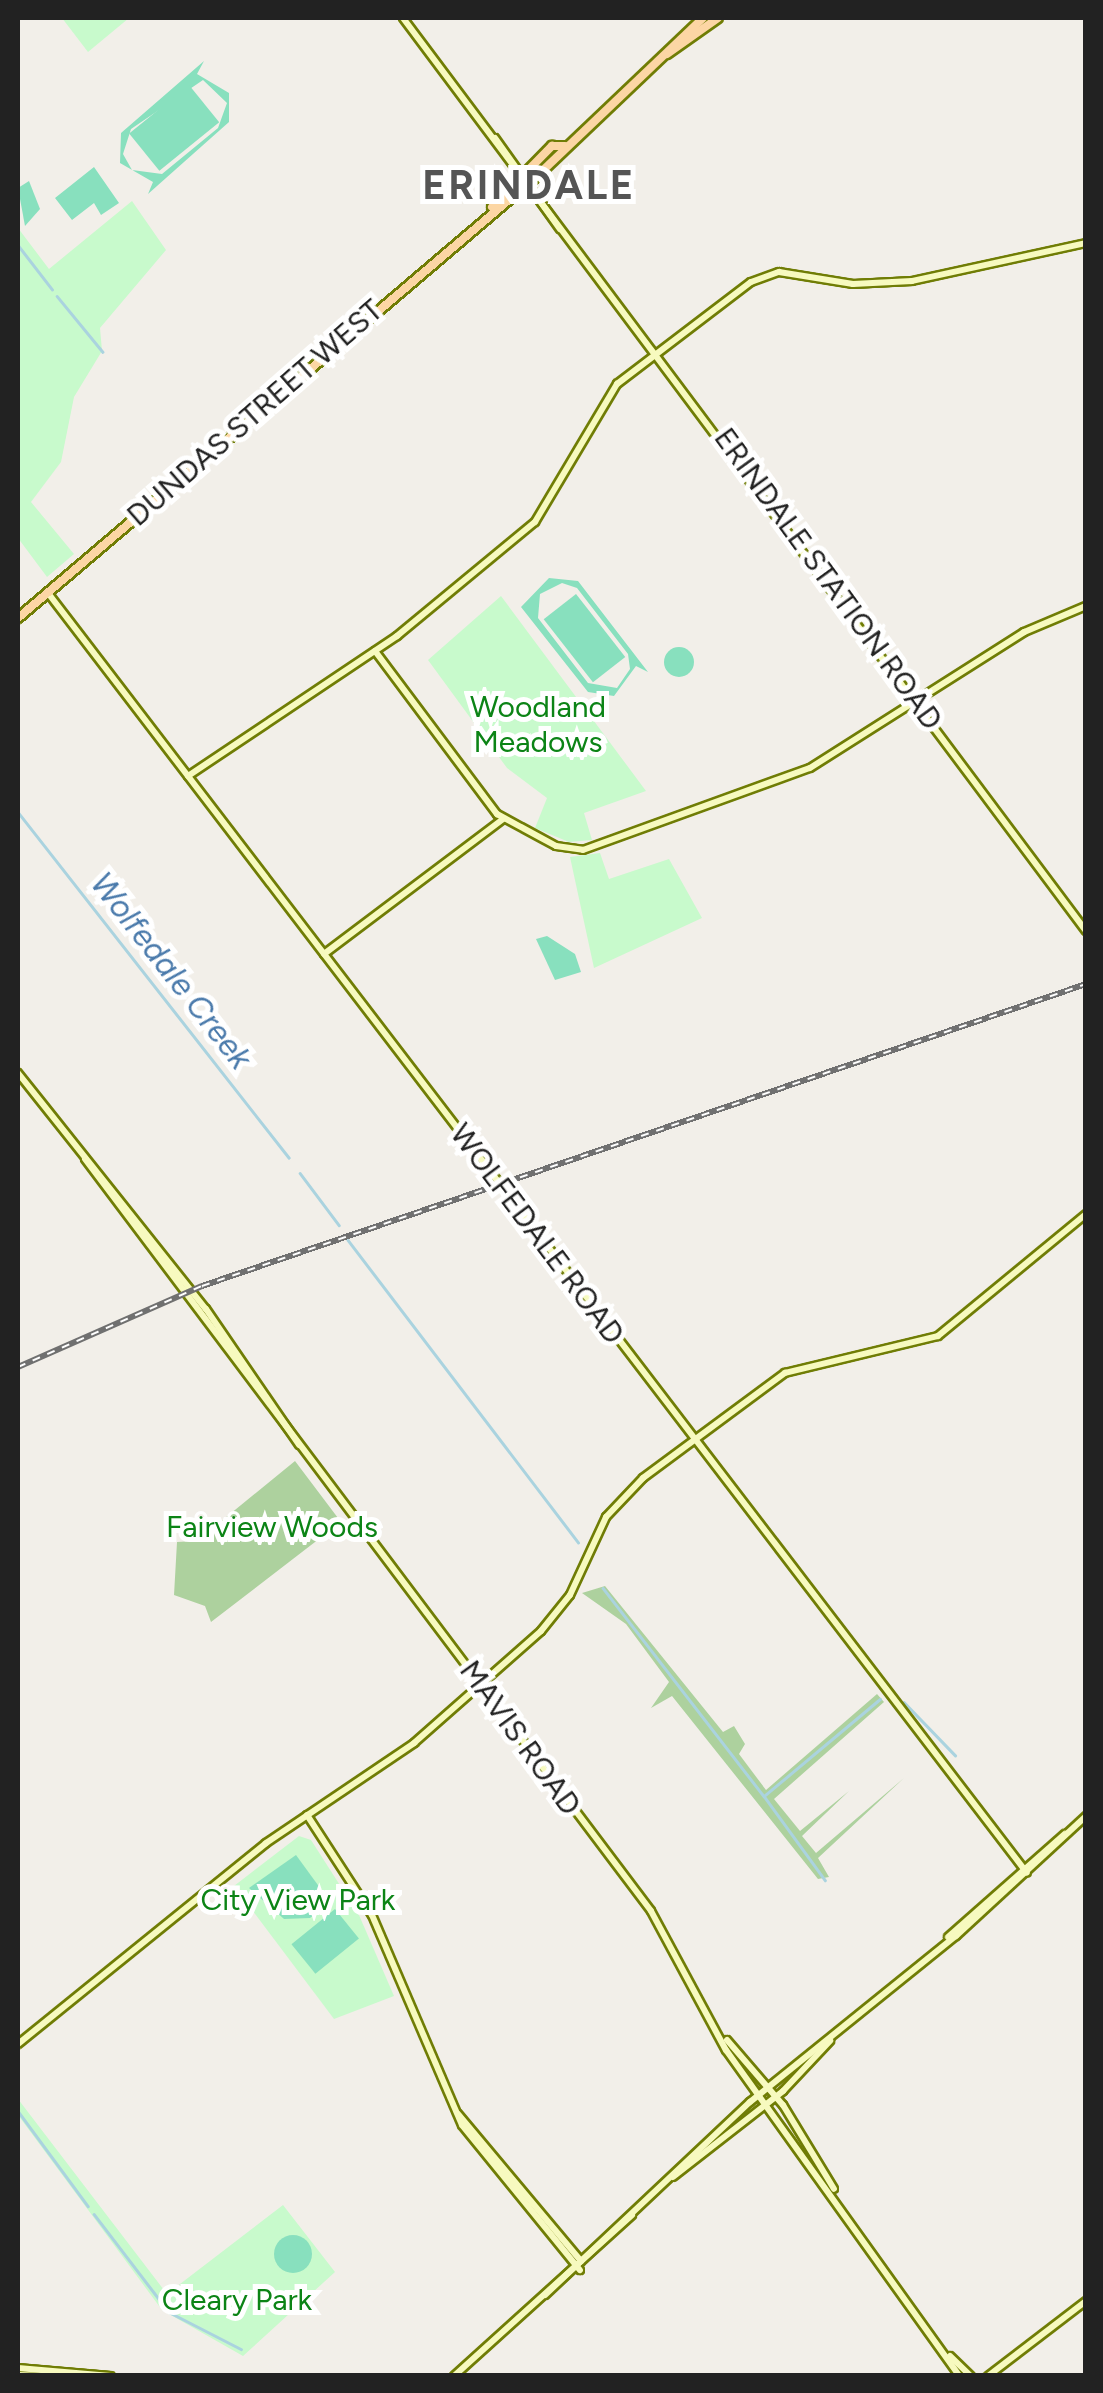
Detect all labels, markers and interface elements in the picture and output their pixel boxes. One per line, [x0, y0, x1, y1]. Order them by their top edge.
district label: ERINDALE [422, 161, 636, 209]
street label: DUNDAS STREET WEST [120, 292, 390, 534]
street label: ERINDALE STATION ROAD [706, 421, 950, 737]
park label: Woodland Meadows [470, 689, 606, 760]
water label: Wolfedale Creek [82, 865, 260, 1077]
street label: WOLFEDALE ROAD [442, 1117, 632, 1351]
park label: Fairview Woods [166, 1509, 378, 1545]
street label: MAVIS ROAD [452, 1654, 588, 1822]
park label: City View Park [201, 1882, 395, 1918]
park label: Cleary Park [162, 2282, 312, 2318]

